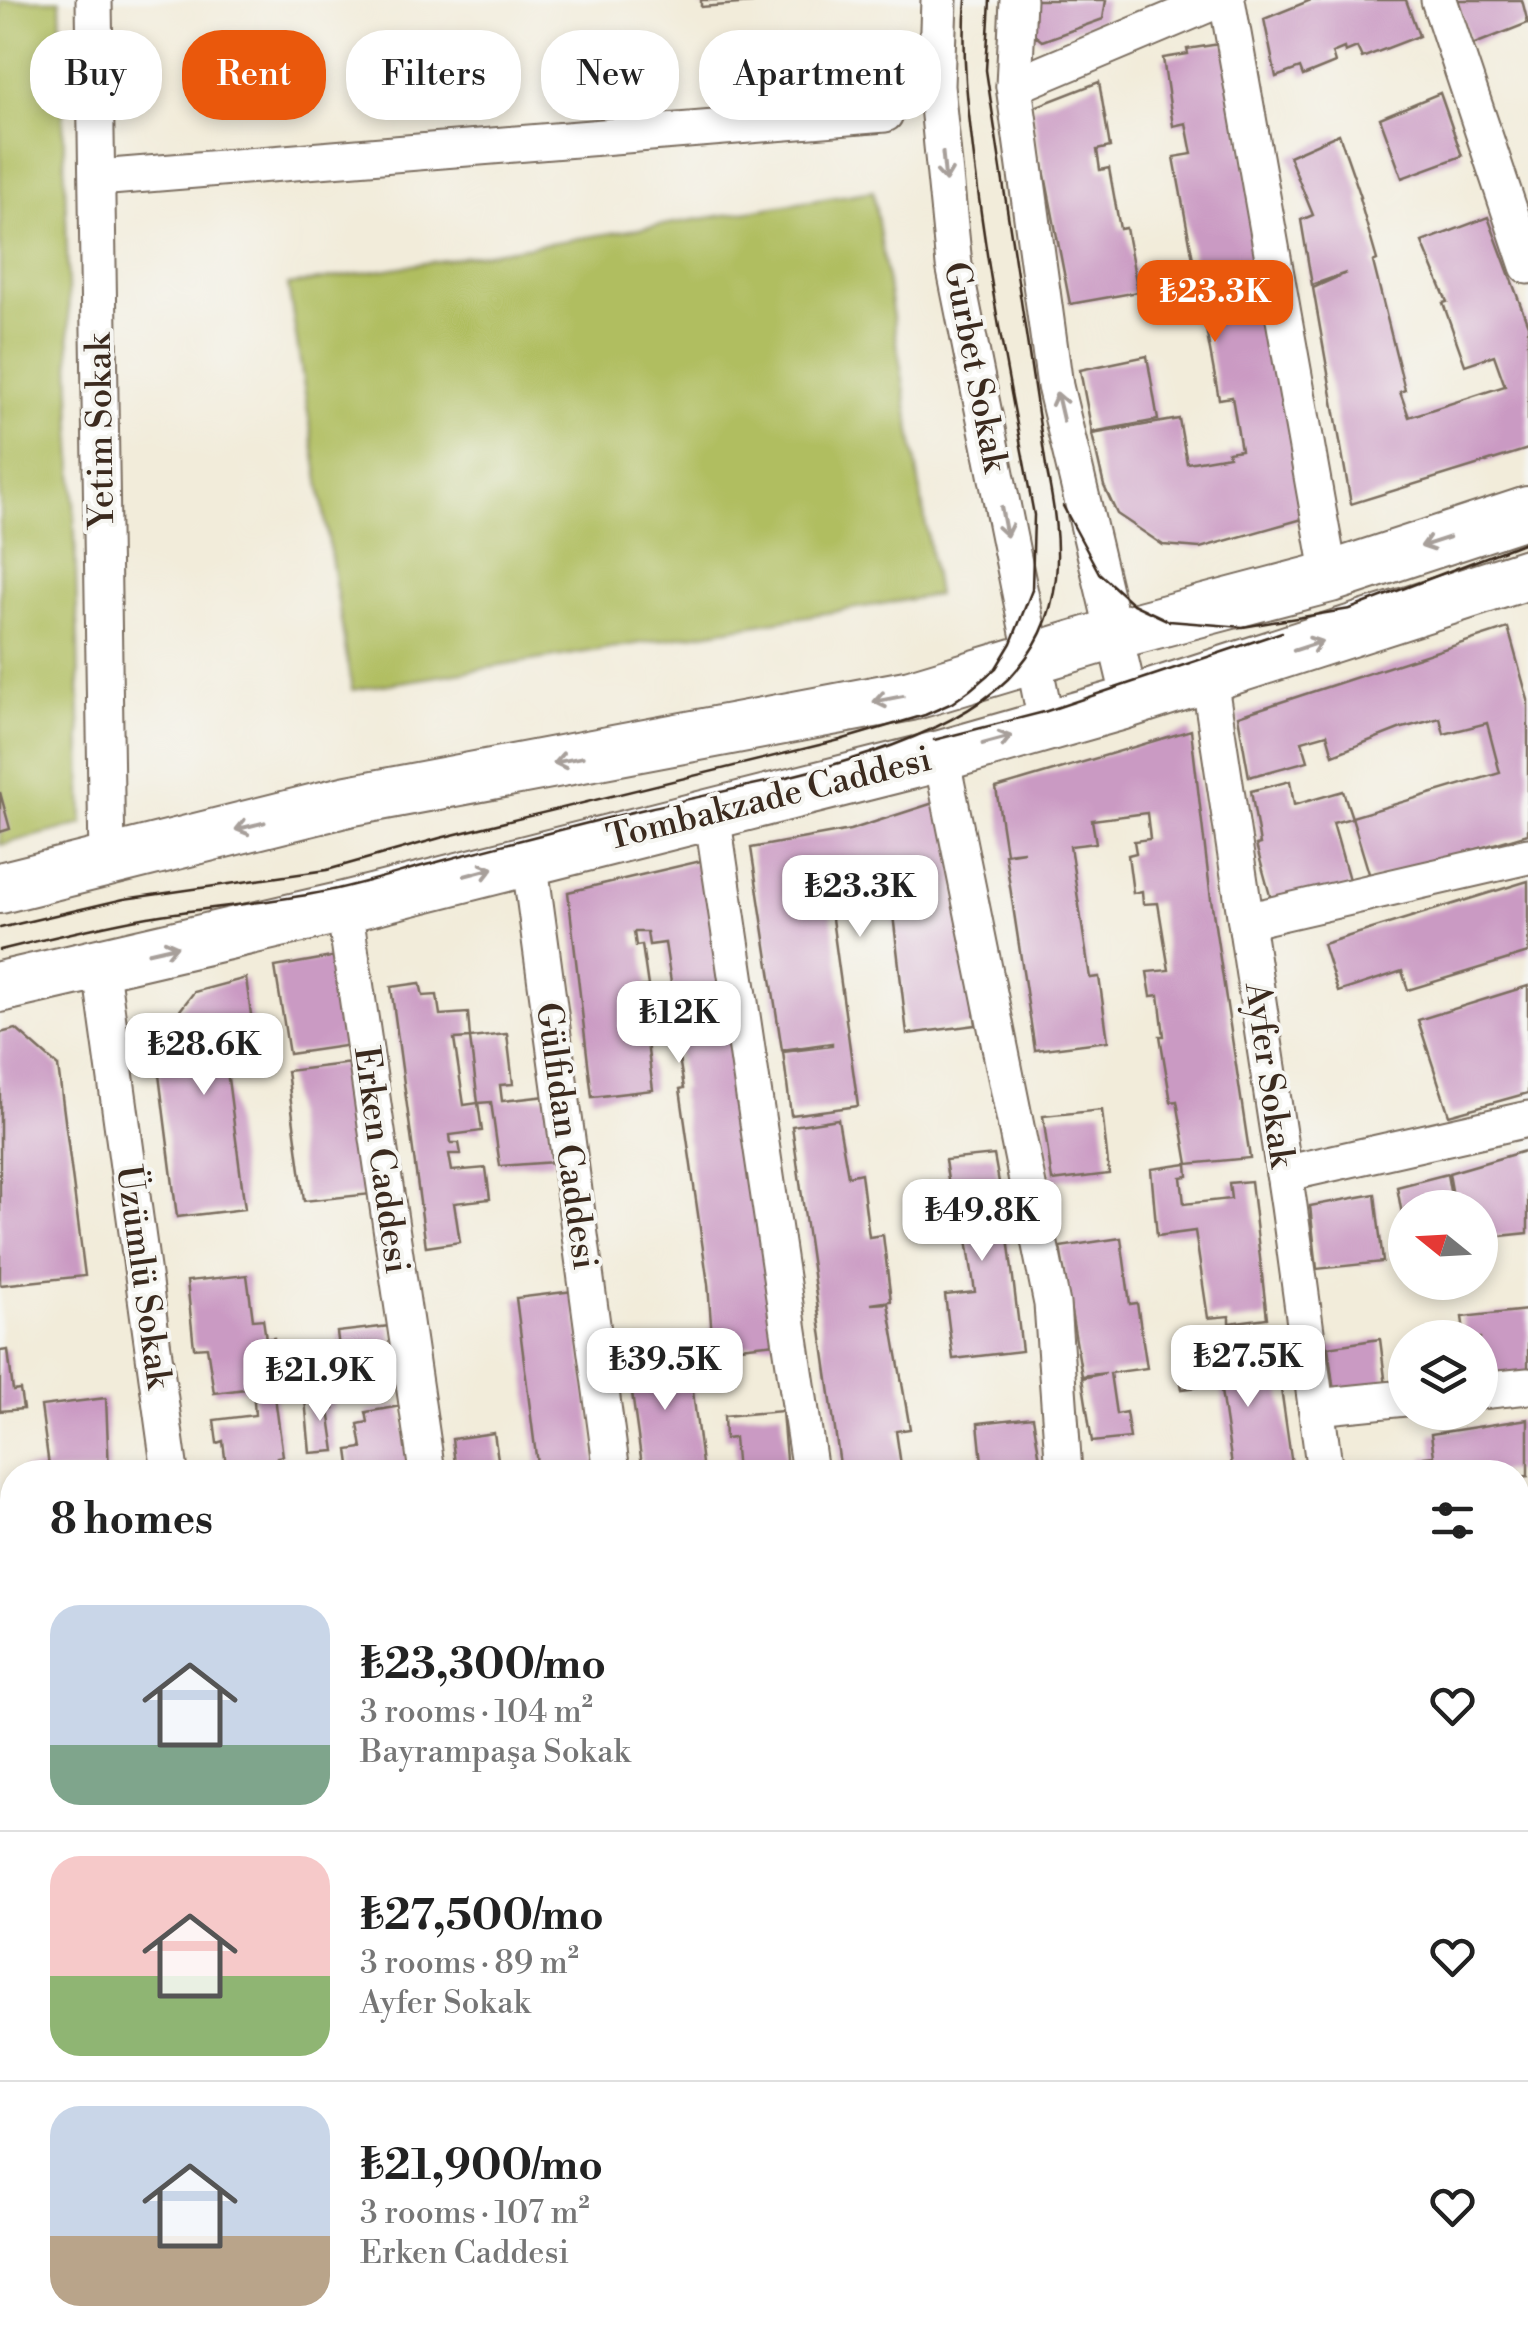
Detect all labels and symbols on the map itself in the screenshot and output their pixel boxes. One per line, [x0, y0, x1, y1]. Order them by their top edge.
one-way arrow [935, 150, 954, 183]
street label: Gurbet Sokak [934, 258, 1017, 477]
pin: ₺23.3K [1134, 260, 1296, 345]
street label: Yetim Sokak [78, 331, 124, 531]
one-way arrow [1049, 392, 1068, 423]
one-way arrow [995, 505, 1014, 538]
one-way arrow [1420, 535, 1452, 553]
one-way arrow [1292, 635, 1324, 653]
one-way arrow [872, 690, 904, 709]
one-way arrow [981, 730, 1012, 749]
street label: Tombakzade Caddesi [602, 738, 936, 860]
one-way arrow [553, 751, 585, 770]
one-way arrow [235, 818, 267, 836]
pin: ₺23.3K [779, 855, 941, 940]
one-way arrow [463, 861, 494, 880]
one-way arrow [146, 939, 178, 957]
street label: Ayfer Sokak [1235, 979, 1303, 1172]
pin: ₺12K [620, 981, 738, 1066]
street label: Gülfidan Caddesi [526, 1000, 606, 1272]
pin: ₺28.6K [123, 1013, 285, 1098]
street label: Erken Caddesi [344, 1044, 418, 1276]
street label: Üzümlü Sokak [106, 1162, 182, 1393]
pin: ₺49.8K [901, 1179, 1063, 1264]
north arrow [1388, 1190, 1498, 1300]
pin: ₺27.5K [1167, 1325, 1329, 1410]
pin: ₺39.5K [584, 1328, 746, 1413]
pin: ₺21.9K [239, 1339, 401, 1424]

